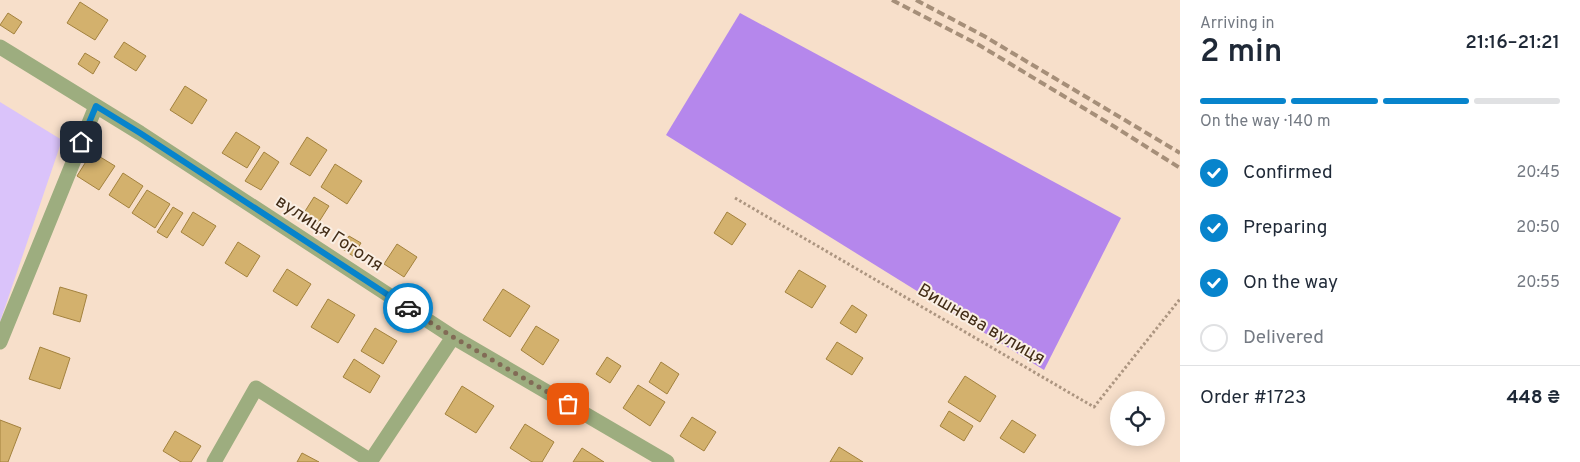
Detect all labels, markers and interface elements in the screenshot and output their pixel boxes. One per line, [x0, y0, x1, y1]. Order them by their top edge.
text: Arriving in [1200, 14, 1275, 34]
text: 21:16–21:21 [1465, 31, 1560, 55]
text: 2 min [1200, 33, 1282, 73]
text: On the way · 140 m [1200, 112, 1331, 132]
pin [60, 121, 102, 163]
icon: home [67, 128, 95, 156]
icon: check [1200, 159, 1228, 187]
text: Confirmed [1243, 161, 1333, 185]
text: 20:45 [1516, 163, 1560, 183]
street label: вулиця Гоголя [271, 191, 387, 277]
icon: check [1200, 214, 1228, 242]
text: Preparing [1243, 216, 1327, 240]
text: 20:50 [1516, 218, 1560, 238]
icon: check [1200, 269, 1228, 297]
text: On the way [1243, 271, 1338, 295]
text: 20:55 [1516, 273, 1560, 293]
street label: Вишнева вулиця [913, 279, 1049, 371]
courier [383, 283, 433, 333]
icon: car [394, 294, 422, 322]
text: Delivered [1243, 326, 1324, 350]
pin [547, 383, 589, 425]
text: Order #1723 [1200, 386, 1307, 410]
text: 448 ₴ [1506, 386, 1560, 410]
icon: bag [554, 390, 582, 418]
map controls [1110, 391, 1165, 446]
button: locate [1110, 391, 1165, 446]

